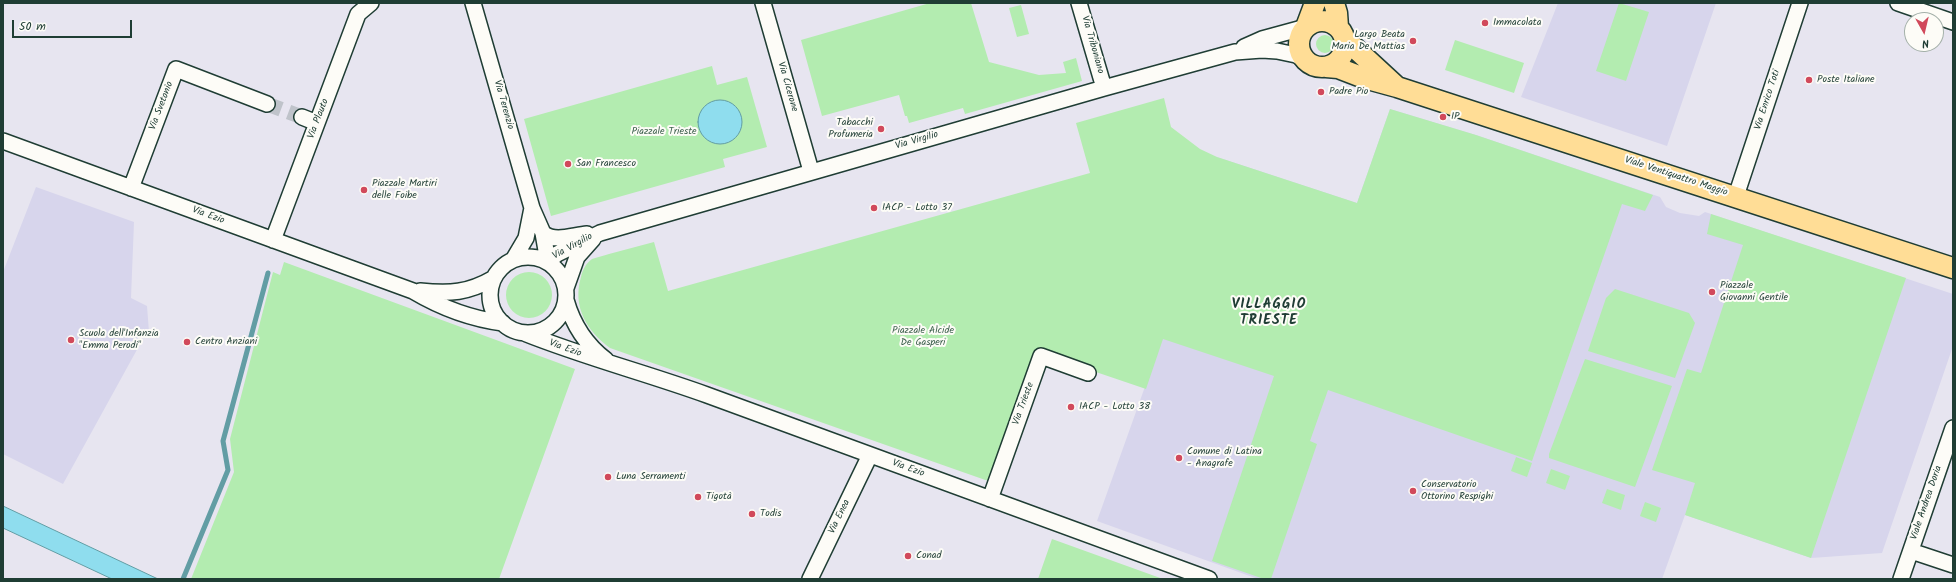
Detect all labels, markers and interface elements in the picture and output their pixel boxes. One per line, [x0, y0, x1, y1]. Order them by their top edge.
scale bar [14, 12, 134, 38]
north arrow [1904, 12, 1944, 52]
street label: Via Triboniano [1078, 15, 1106, 75]
text: 50 m [19, 17, 46, 36]
place label: Immacolata [1493, 17, 1541, 29]
marker: Immacolata [1480, 18, 1490, 28]
place label: Largo Beata Maria De Mattias [1331, 29, 1405, 52]
text: N [1921, 33, 1930, 52]
marker: Largo Beata Maria De Mattias [1408, 36, 1418, 46]
street label: Via Cicerone [774, 61, 800, 113]
street label: Via Enrico Toti [1753, 68, 1783, 132]
place label: Poste Italiane [1817, 74, 1875, 86]
marker: Poste Italiane [1804, 75, 1814, 85]
street label: Via Terenzio [490, 79, 516, 131]
street label: Via Svetonio [147, 80, 177, 132]
place label: Padre Pio [1329, 86, 1368, 98]
marker: Padre Pio [1316, 87, 1326, 97]
street label: Via Plauto [306, 97, 332, 141]
place label: IP [1451, 111, 1460, 123]
marker: IP [1438, 112, 1448, 122]
place label: Tabacchi Profumeria [828, 117, 873, 140]
marker: Tabacchi Profumeria [876, 124, 886, 134]
park label: Piazzale Trieste [631, 126, 697, 138]
street label: Via Virgilio [894, 129, 940, 153]
street label: Viale Ventiquattro Maggio [1623, 155, 1729, 199]
place label: San Francesco [576, 158, 636, 170]
marker: San Francesco [563, 159, 573, 169]
place label: Piazzale Martiri delle Foibe [372, 178, 437, 202]
marker: Piazzale Martiri delle Foibe [359, 185, 369, 195]
place label: IACP - Lotto 37 [882, 202, 952, 214]
marker: IACP - Lotto 37 [869, 203, 879, 213]
street label: Via Ezio [190, 205, 226, 227]
street label: Via Virgilio [551, 231, 595, 263]
place label: Piazzale Giovanni Gentile [1720, 280, 1788, 304]
marker: Piazzale Giovanni Gentile [1707, 287, 1717, 297]
district label: VILLAGGIO TRIESTE [1232, 298, 1306, 330]
park label: Piazzale Alcide De Gasperi [892, 325, 954, 348]
place label: Scuola dell'Infanzia "Emma Perodi" [79, 328, 159, 352]
marker: Scuola dell'Infanzia "Emma Perodi" [66, 335, 76, 345]
place label: Centro Anziani [195, 336, 257, 348]
marker: Centro Anziani [182, 337, 192, 347]
street label: Via Ezio [547, 338, 583, 360]
street label: Via Trieste [1011, 381, 1037, 427]
place label: IACP - Lotto 38 [1079, 401, 1150, 413]
marker: IACP - Lotto 38 [1066, 402, 1076, 412]
place label: Comune di Latina - Anagrafe [1187, 446, 1262, 470]
marker: Comune di Latina - Anagrafe [1174, 453, 1184, 463]
street label: Via Ezio [890, 458, 926, 480]
street label: Viale Andrea Doria [1909, 464, 1945, 542]
place label: Luna Serramenti [616, 471, 685, 483]
marker: Luna Serramenti [603, 472, 613, 482]
place label: Conservatorio Ottorino Respighi [1421, 479, 1493, 502]
marker: Conservatorio Ottorino Respighi [1408, 486, 1418, 496]
place label: Tigotà [706, 491, 732, 503]
marker: Tigotà [693, 492, 703, 502]
street label: Via Enea [827, 498, 853, 536]
place label: Todis [760, 508, 782, 520]
marker: Todis [747, 509, 757, 519]
place label: Conad [916, 550, 942, 562]
marker: Conad [903, 551, 913, 561]

